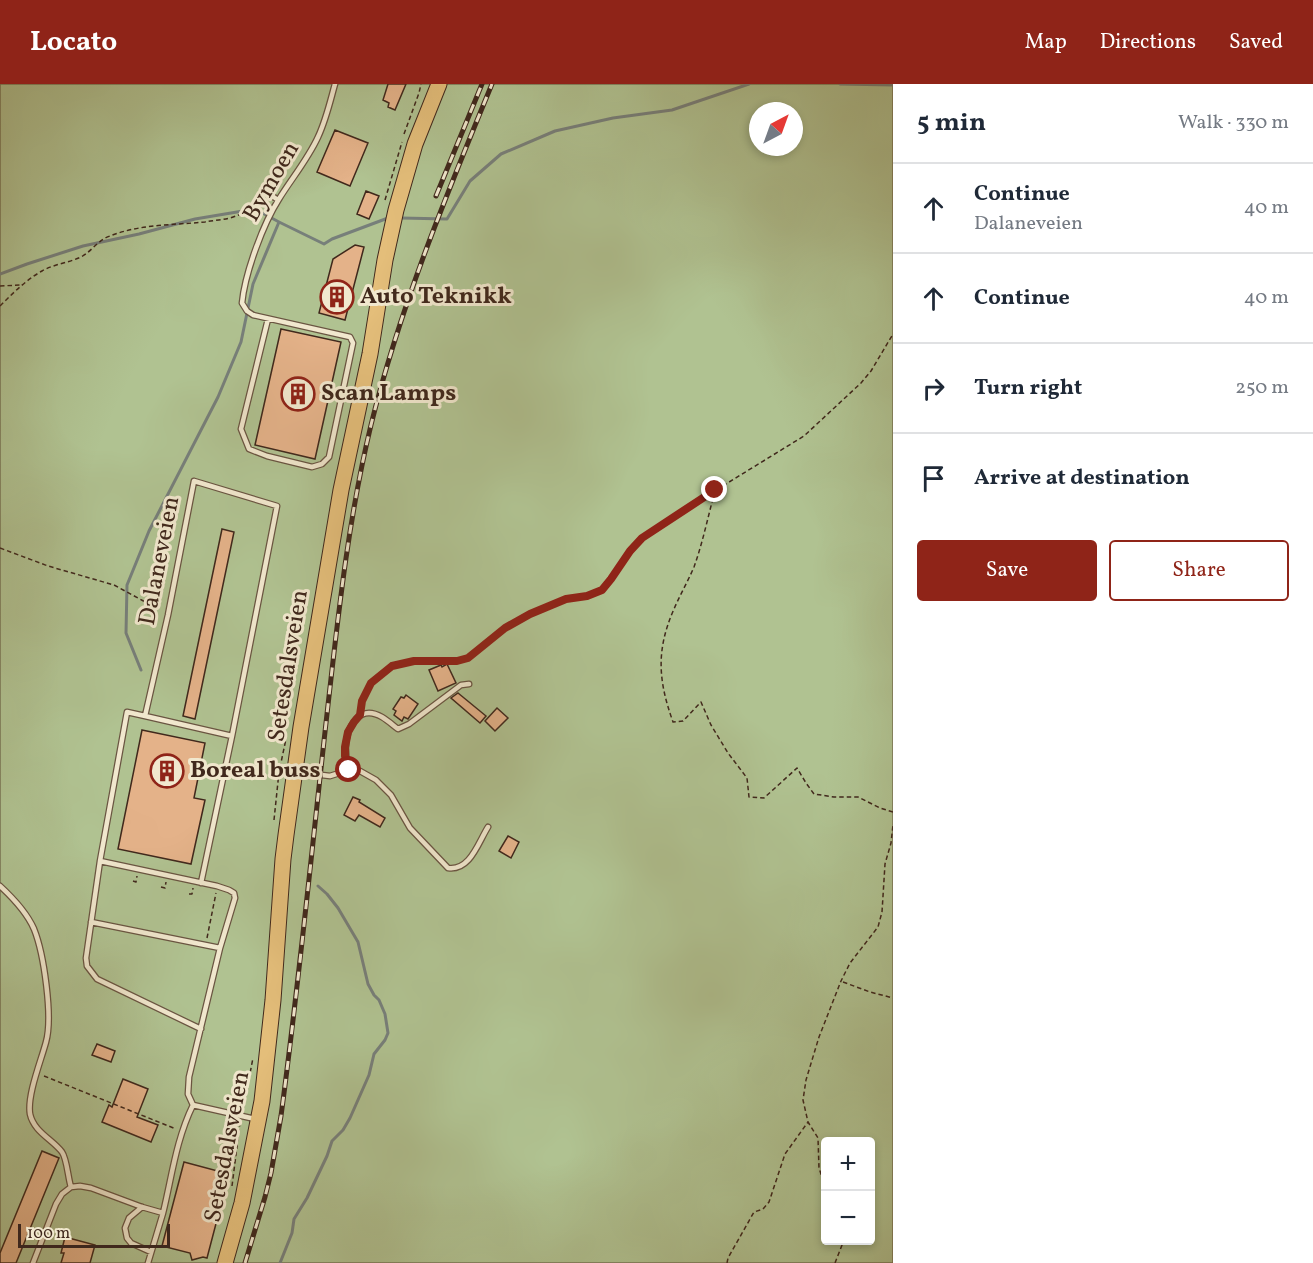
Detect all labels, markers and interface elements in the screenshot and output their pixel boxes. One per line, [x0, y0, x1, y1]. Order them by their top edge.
text: Locato [30, 23, 117, 62]
text: Map [1025, 28, 1067, 57]
text: Directions [1100, 28, 1196, 57]
text: Saved [1229, 28, 1283, 57]
north arrow [749, 102, 803, 156]
text: 5 min [917, 105, 986, 141]
text: Walk · 330 m [1178, 109, 1289, 137]
street label: Bymoen [235, 136, 309, 228]
text: Continue [974, 179, 1070, 210]
icon: ahead [917, 192, 950, 225]
text: 40 m [1244, 194, 1289, 222]
text: Dalaneveien [974, 210, 1083, 238]
building icon: Auto Teknikk [319, 279, 355, 315]
place label: Auto Teknikk [360, 280, 512, 314]
icon: ahead [917, 282, 950, 315]
text: Continue [974, 283, 1070, 314]
text: 40 m [1244, 284, 1289, 312]
icon: right [917, 372, 950, 405]
text: Turn right [974, 373, 1082, 404]
text: 250 m [1235, 374, 1289, 402]
building icon: Scan Lamps [280, 376, 316, 412]
place label: Scan Lamps [321, 377, 456, 411]
icon: arrive [917, 462, 950, 495]
text: Arrive at destination [974, 463, 1190, 494]
route end [701, 476, 727, 502]
street label: Dalaneveien [131, 494, 189, 628]
button: Save [917, 540, 1097, 601]
button: Share [1109, 540, 1289, 601]
street label: Setesdalsveien [260, 587, 318, 745]
building icon: Boreal buss [149, 753, 185, 789]
place label: Boreal buss [190, 754, 321, 788]
route start [335, 756, 361, 782]
street label: Setesdalsveien [197, 1068, 259, 1226]
map controls [821, 1137, 875, 1245]
button: + [821, 1137, 875, 1191]
button: − [821, 1191, 875, 1245]
scale bar [18, 1221, 170, 1248]
text: 100 m [27, 1223, 70, 1245]

